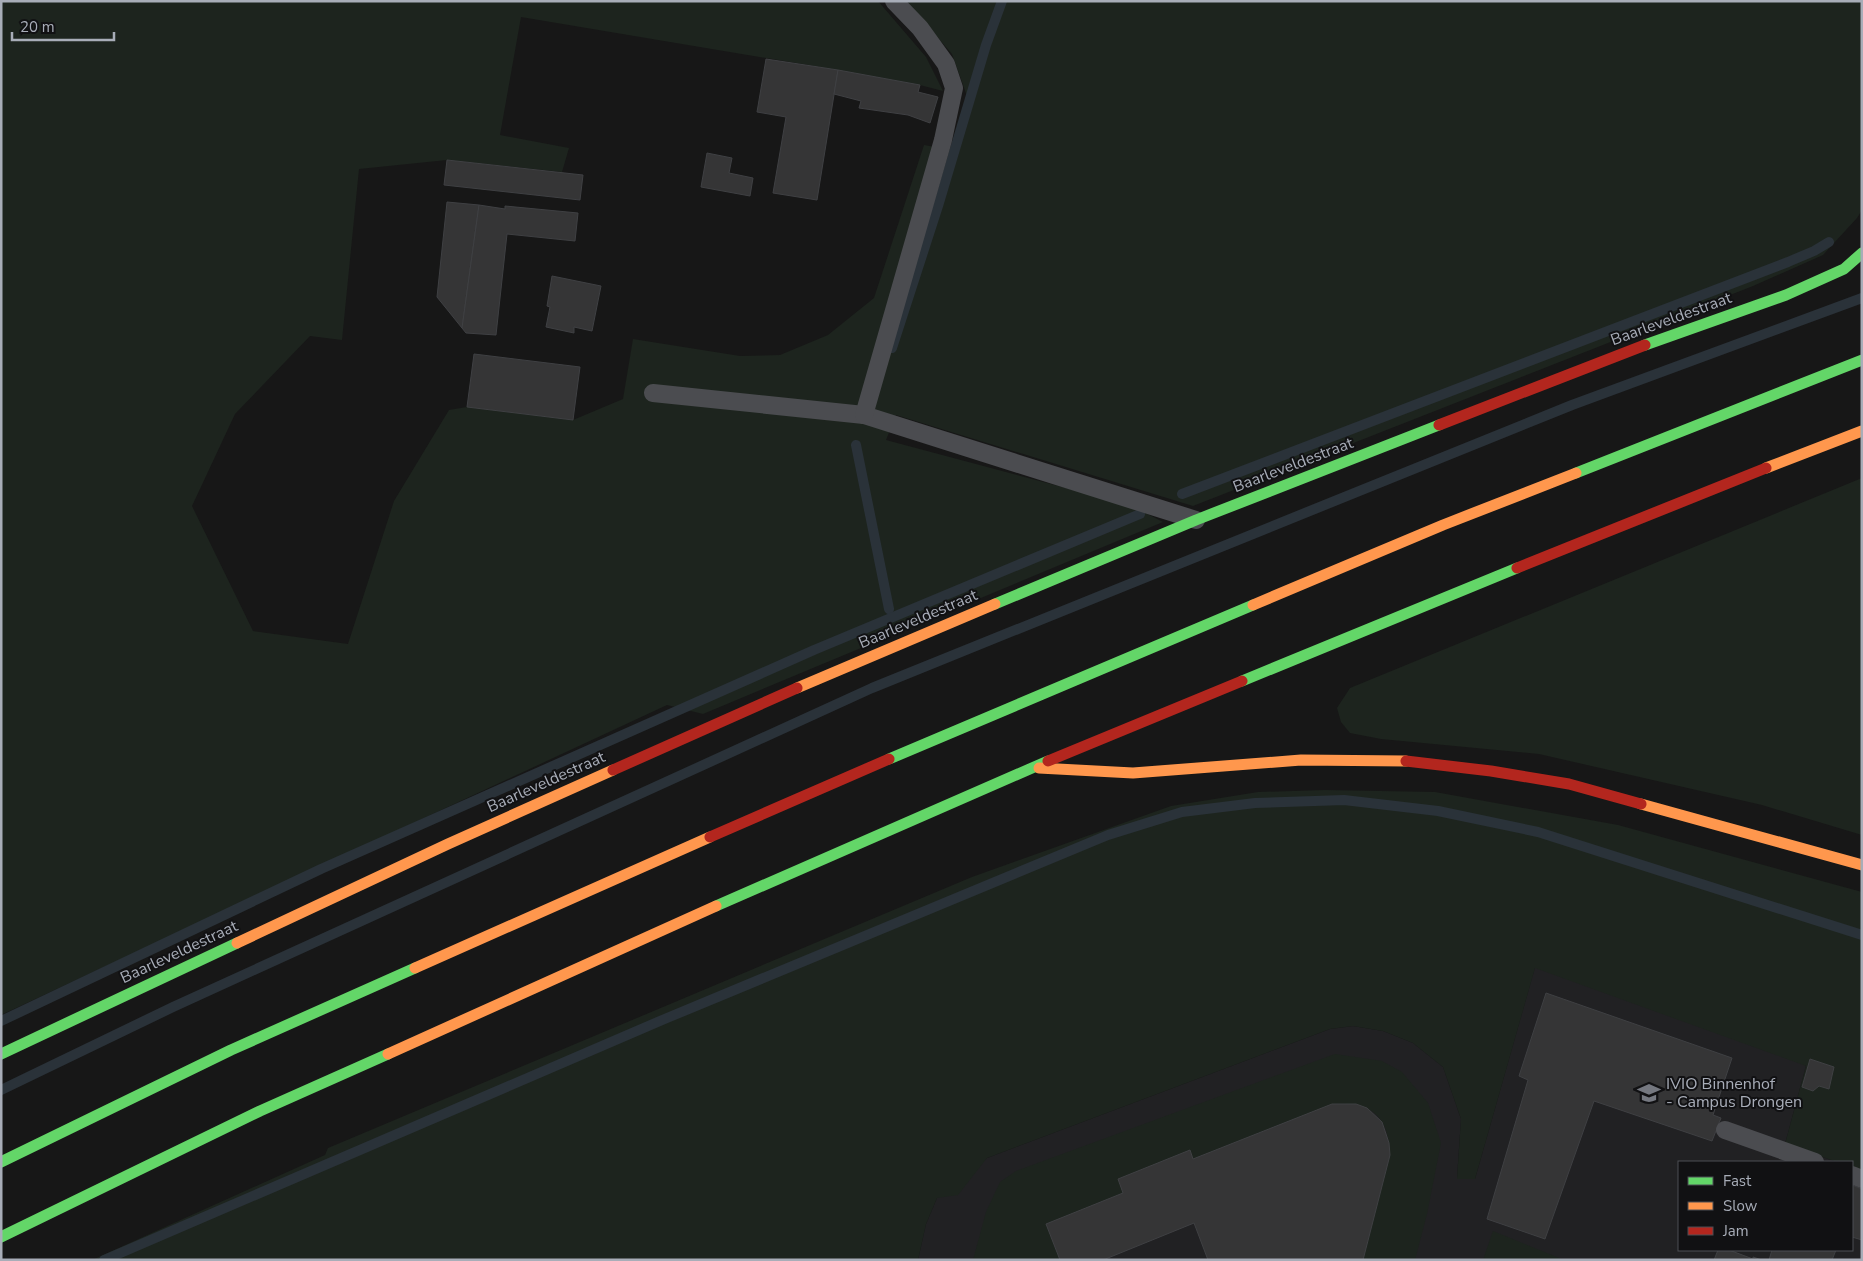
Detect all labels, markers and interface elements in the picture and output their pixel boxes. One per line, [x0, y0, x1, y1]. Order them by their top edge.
scale bar [12, 10, 115, 42]
text: 20 m [20, 17, 55, 37]
street label: Baarleveldestraat [1608, 287, 1735, 351]
street label: Baarleveldestraat [1230, 432, 1357, 498]
street label: Baarleveldestraat [855, 584, 981, 654]
street label: Baarleveldestraat [483, 746, 609, 818]
street label: Baarleveldestraat [117, 915, 242, 989]
place label: IVIO Binnenhof - Campus Drongen [1666, 1073, 1802, 1113]
school or university icon: IVIO Binnenhof - Campus Drongen [1636, 1080, 1662, 1106]
legend [1678, 1161, 1853, 1251]
text: Fast [1723, 1171, 1752, 1191]
text: Slow [1723, 1196, 1758, 1216]
text: Jam [1722, 1221, 1749, 1241]

